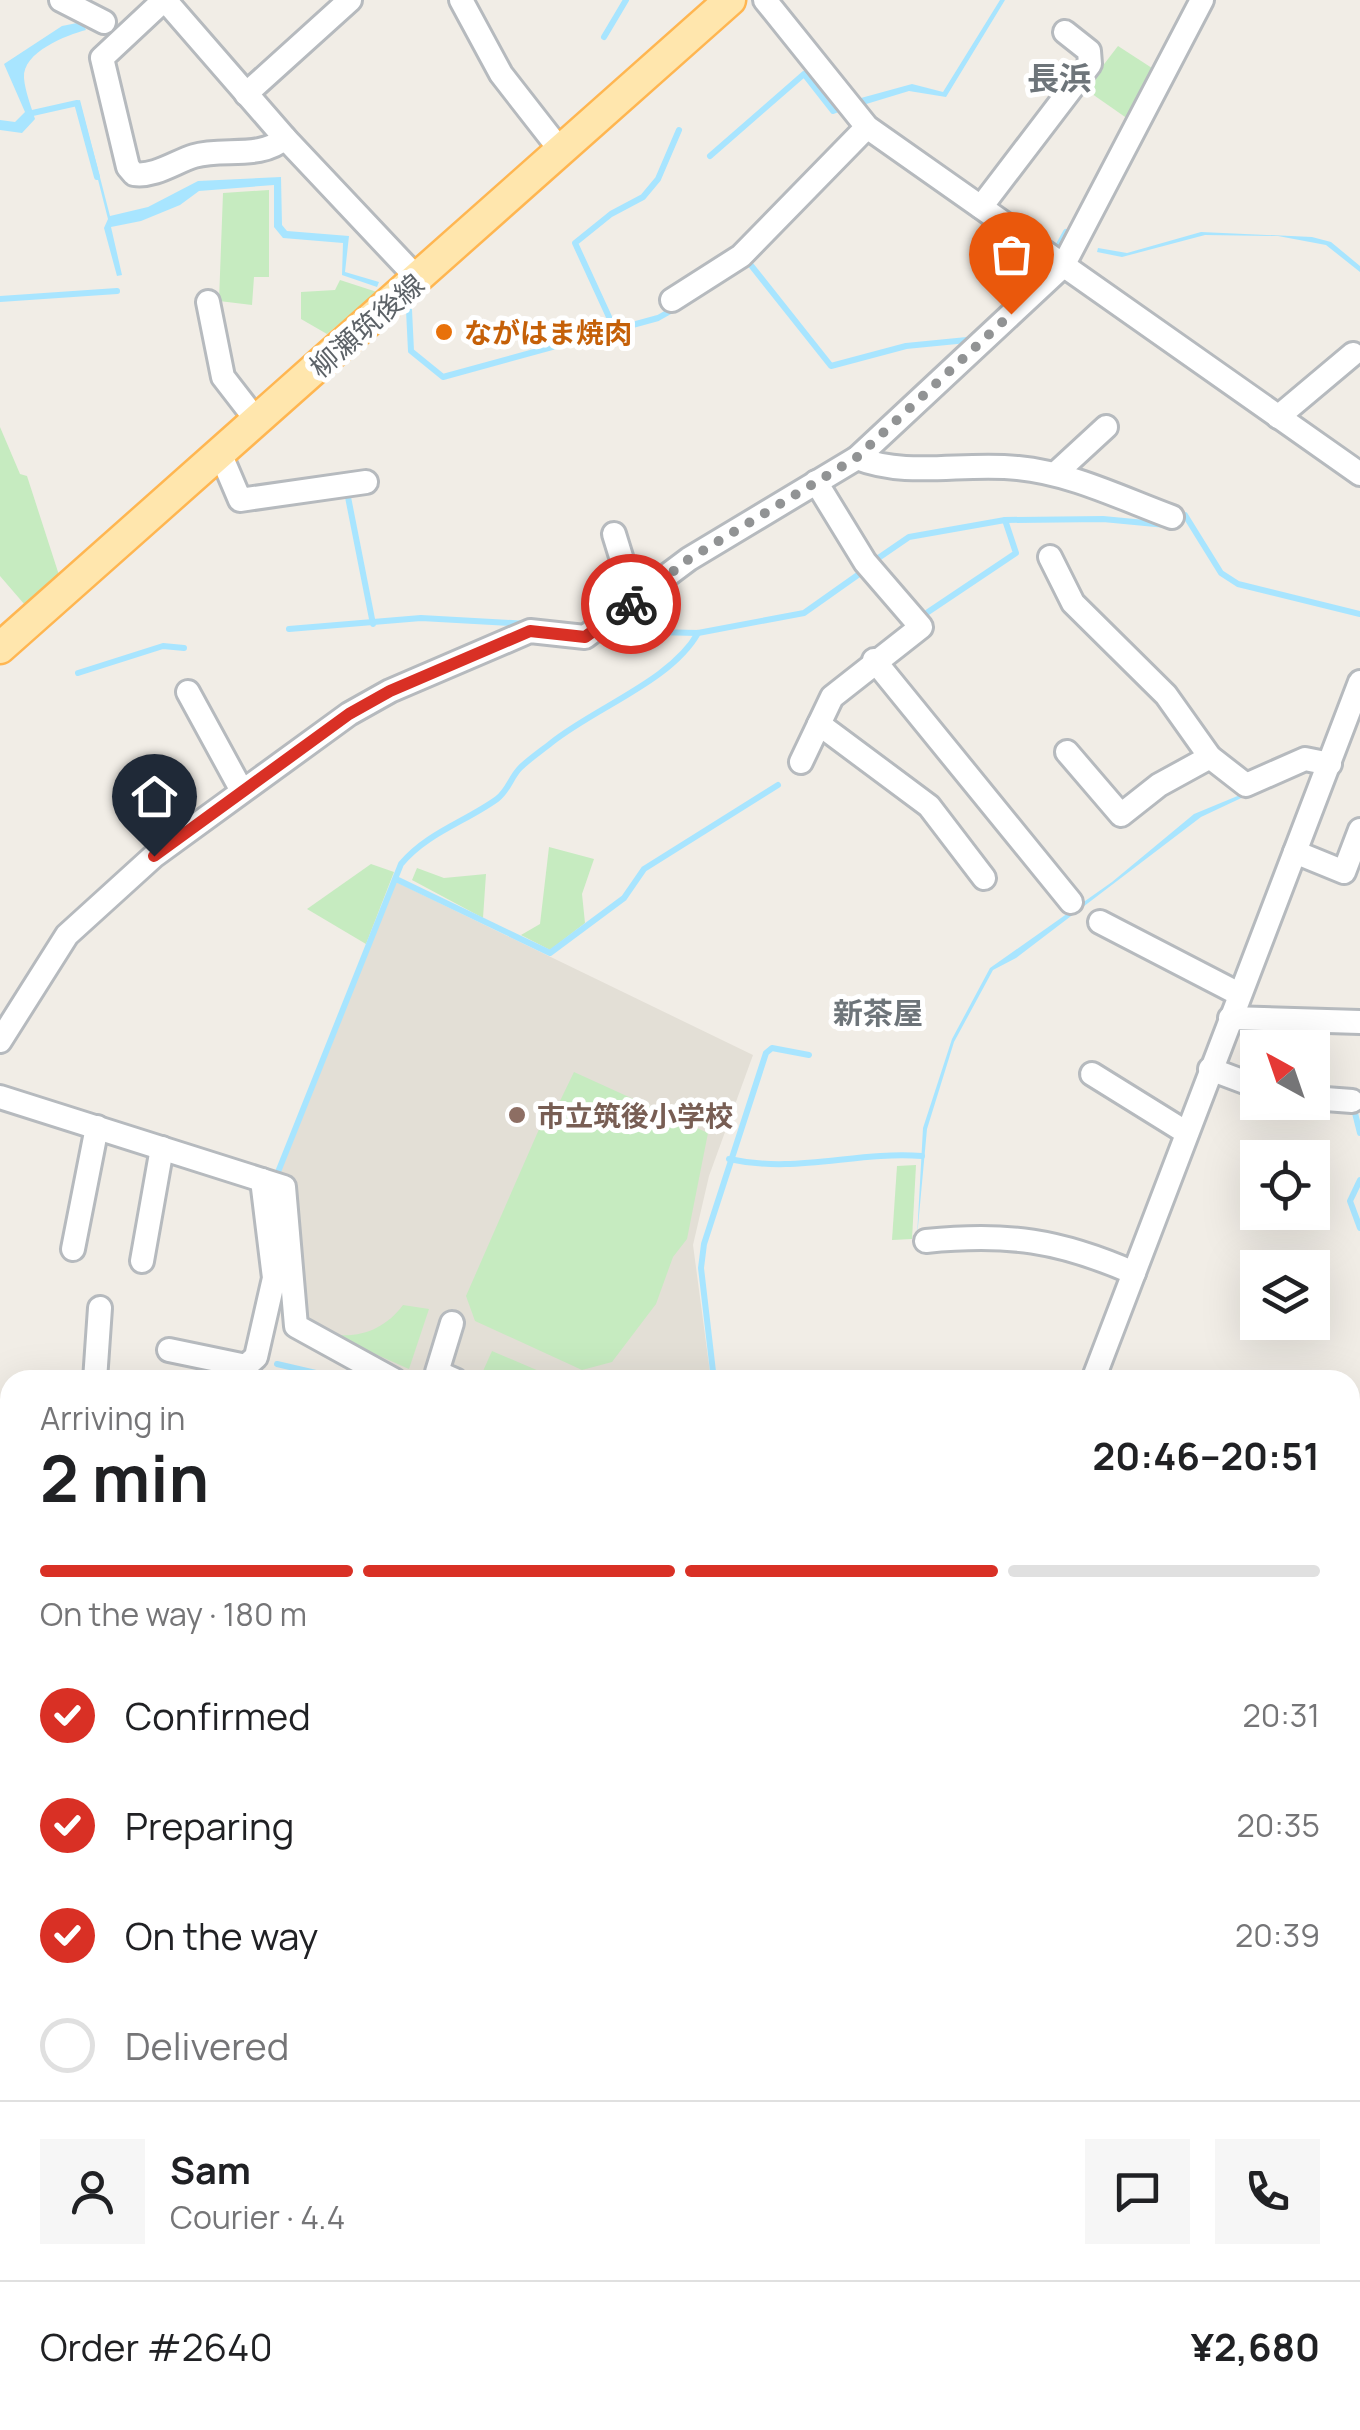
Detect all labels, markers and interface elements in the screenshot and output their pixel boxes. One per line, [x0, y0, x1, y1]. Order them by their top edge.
district label: 長浜 [1027, 56, 1091, 100]
pin [969, 212, 1054, 315]
icon: bag [984, 227, 1039, 282]
street label: 柳瀬筑後線 [301, 265, 431, 385]
place label: ながはま焼肉 [464, 313, 632, 351]
marker: ながはま焼肉 [433, 321, 455, 343]
courier [581, 554, 681, 654]
icon: bike [604, 577, 659, 632]
pin [112, 754, 197, 857]
icon: home [127, 769, 182, 824]
district label: 新茶屋 [833, 992, 923, 1033]
north arrow [1240, 1030, 1330, 1120]
map controls [1240, 1030, 1330, 1340]
place label: 市立筑後小学校 [537, 1096, 733, 1134]
marker: 市立筑後小学校 [506, 1104, 528, 1126]
button: locate [1240, 1140, 1330, 1230]
button: layers [1240, 1250, 1330, 1340]
text: Arriving in [40, 1396, 185, 1440]
text: 20:46–20:51 [1093, 1429, 1320, 1481]
text: 2 min [40, 1433, 209, 1522]
text: On the way · 180 m [40, 1592, 307, 1636]
icon: check [40, 1688, 95, 1743]
text: Confirmed [125, 1689, 311, 1741]
text: 20:31 [1242, 1693, 1320, 1737]
icon: check [40, 1798, 95, 1853]
text: Preparing [125, 1799, 294, 1851]
text: 20:35 [1236, 1803, 1320, 1847]
icon: check [40, 1908, 95, 1963]
text: On the way [125, 1909, 318, 1961]
text: 20:39 [1235, 1913, 1320, 1957]
text: Delivered [125, 2019, 289, 2071]
button: person [40, 2139, 145, 2244]
button: chat [1085, 2139, 1190, 2244]
button: phone [1215, 2139, 1320, 2244]
text: Sam [170, 2143, 251, 2195]
text: Courier · 4.4 [170, 2195, 345, 2239]
text: Order #2640 [40, 2320, 273, 2372]
text: ¥2,680 [1191, 2320, 1320, 2372]

